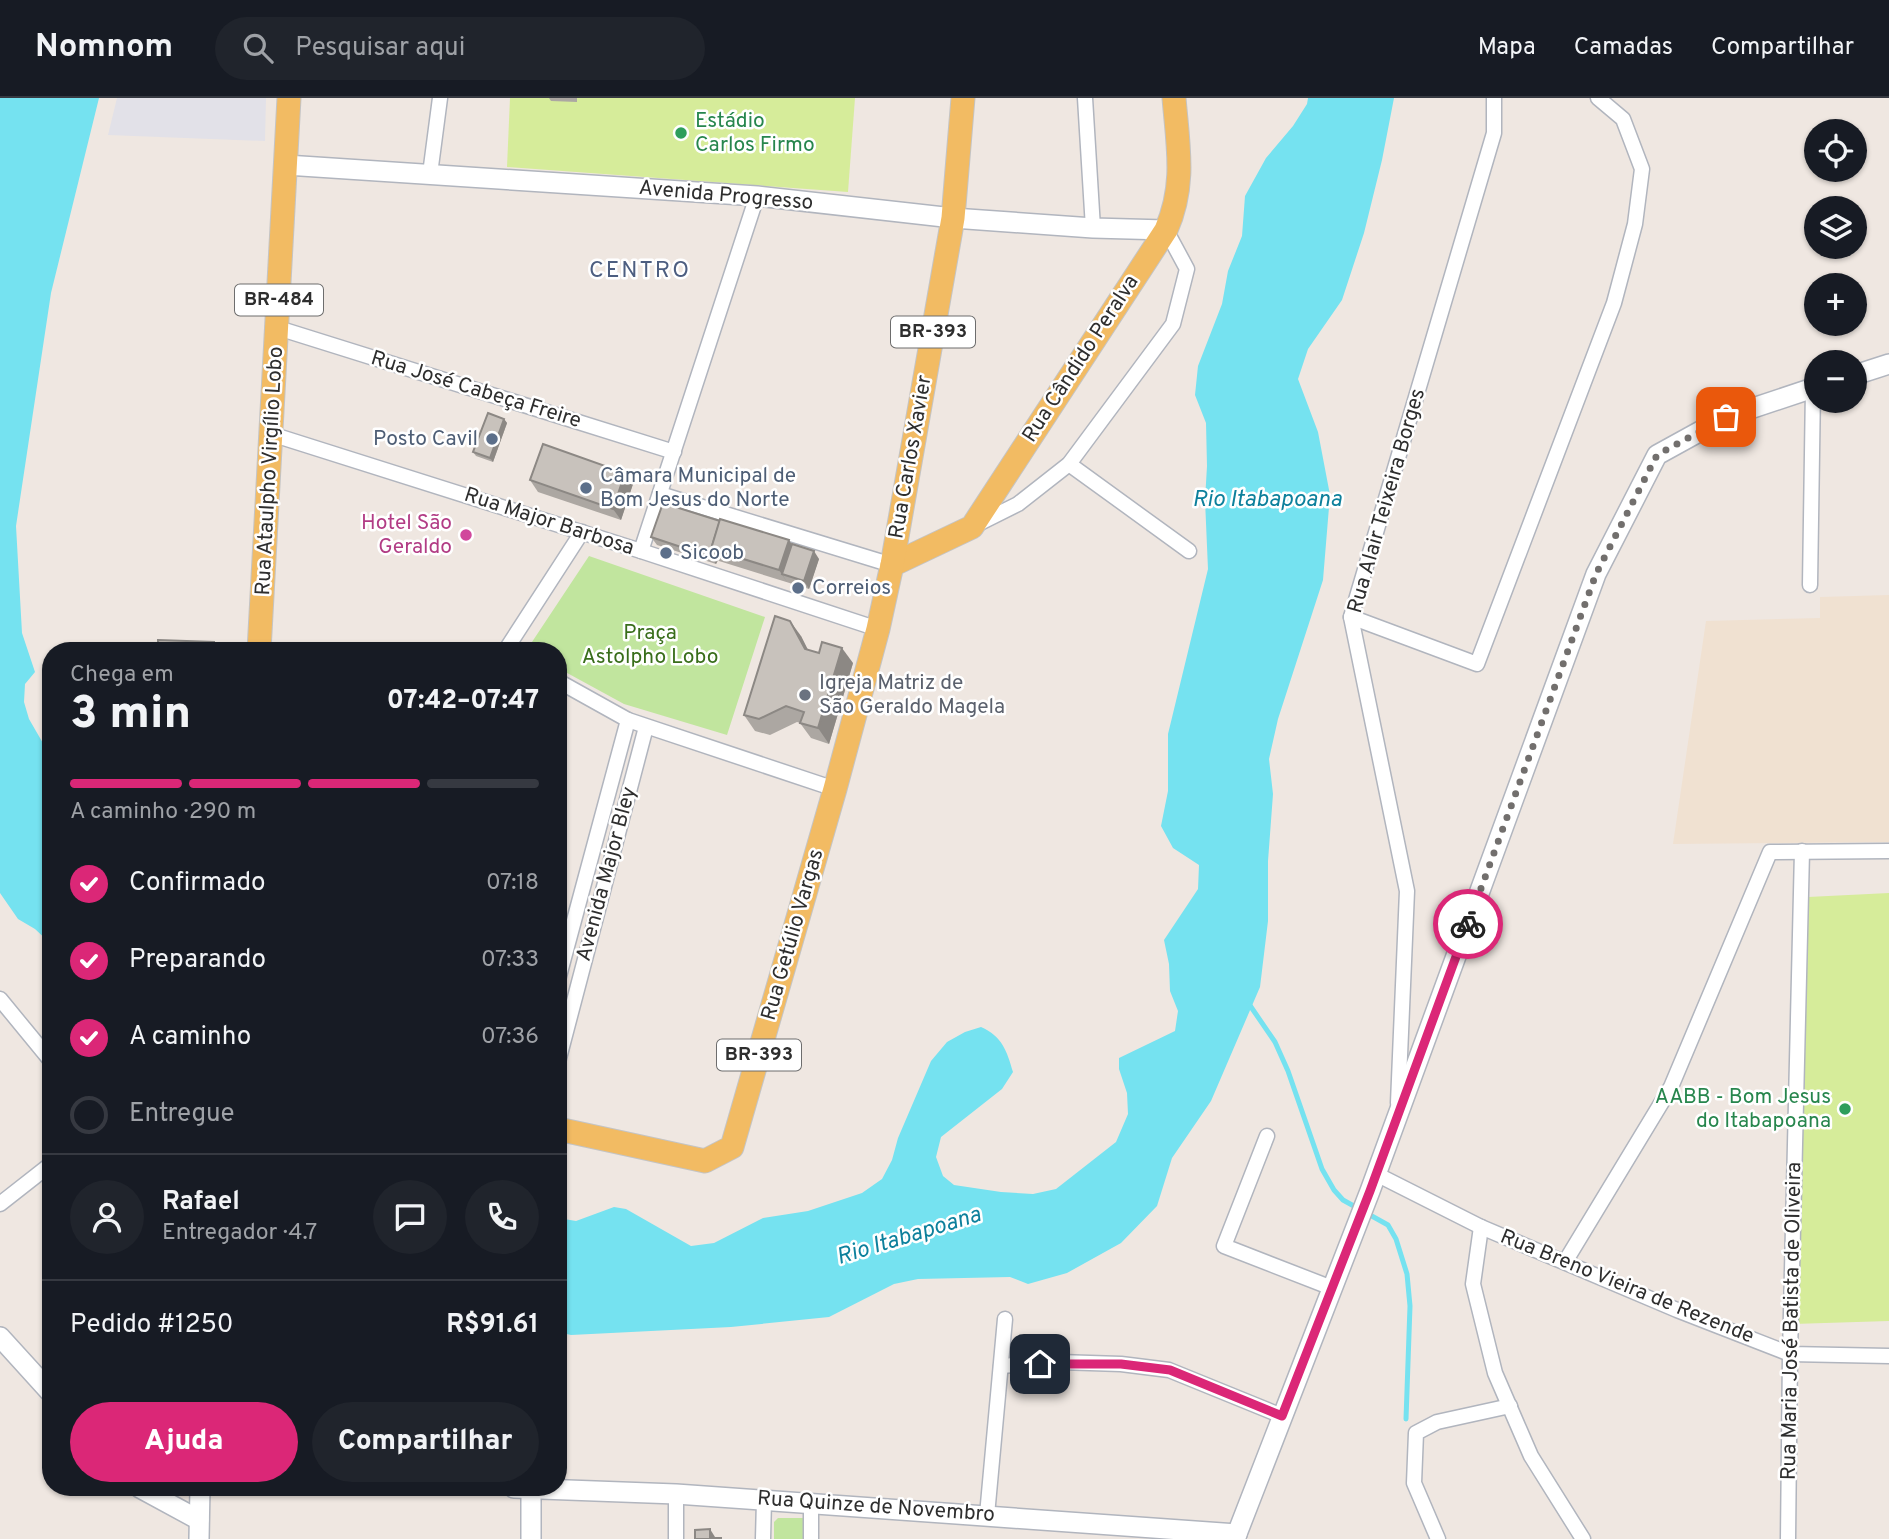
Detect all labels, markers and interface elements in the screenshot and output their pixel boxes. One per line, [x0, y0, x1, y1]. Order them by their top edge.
search box [215, 17, 705, 80]
text: Nomnom [35, 27, 173, 69]
icon: search [239, 29, 277, 67]
text: Pesquisar aqui [295, 32, 465, 65]
text: Mapa [1478, 33, 1536, 63]
text: Camadas [1574, 33, 1673, 63]
text: Compartilhar [1711, 33, 1854, 63]
place label: Estádio Carlos Firmo [695, 108, 815, 159]
map controls [1804, 119, 1867, 413]
button: locate [1804, 119, 1867, 182]
marker: Estádio Carlos Firmo [673, 125, 689, 141]
street label: Avenida Progresso [638, 175, 814, 217]
button: layers [1804, 196, 1867, 259]
district label: CENTRO [589, 257, 691, 286]
street label: Rua Cândido Peralva [1017, 270, 1145, 448]
button: + [1804, 273, 1867, 336]
road number: BR-484 [235, 284, 323, 316]
road number: BR-393 [891, 316, 975, 348]
street label: Rua José Cabeça Freire [368, 345, 584, 435]
street label: Rua Ataulpho Virgílio Lobo [250, 346, 290, 596]
button: − [1804, 350, 1867, 413]
street label: Rua Carlos Xavier [883, 373, 939, 541]
street label: Rua Alair Teixeira Borges [1342, 385, 1432, 617]
pin [1696, 387, 1756, 447]
icon: bag [1707, 398, 1745, 436]
place label: Posto Cavil [373, 426, 478, 453]
marker: Posto Cavil [484, 431, 500, 447]
place label: Câmara Municipal de Bom Jesus do Norte [600, 463, 796, 514]
marker: Câmara Municipal de Bom Jesus do Norte [578, 480, 594, 496]
street label: Rua Major Barbosa [461, 482, 637, 562]
water label: Rio Itabapoana [1192, 486, 1342, 515]
place label: Hotel São Geraldo [361, 510, 452, 561]
marker: Hotel São Geraldo [458, 527, 474, 543]
place label: Sicoob [680, 540, 744, 567]
marker: Sicoob [658, 545, 674, 561]
place label: Correios [812, 575, 891, 602]
marker: Correios [790, 580, 806, 596]
park label: Praça Astolpho Lobo [582, 620, 718, 671]
text: Chega em [70, 661, 174, 690]
place label: Igreja Matriz de São Geraldo Magela [819, 670, 1005, 721]
text: 07:42–07:47 [387, 685, 539, 718]
text: 3 min [70, 686, 191, 745]
marker: Igreja Matriz de São Geraldo Magela [797, 687, 813, 703]
street label: Avenida Major Bley [571, 784, 643, 964]
text: A caminho · 290 m [70, 798, 256, 827]
street label: Rua Getúlio Vargas [756, 846, 830, 1024]
icon: check [70, 865, 108, 903]
text: Confirmado [129, 867, 266, 900]
text: 07:18 [486, 869, 539, 898]
courier [1433, 889, 1503, 959]
icon: bike [1449, 905, 1487, 943]
icon: check [70, 942, 108, 980]
text: Preparando [129, 944, 266, 977]
text: 07:33 [481, 946, 539, 975]
icon: check [70, 1019, 108, 1057]
text: A caminho [129, 1021, 251, 1054]
text: 07:36 [481, 1023, 539, 1052]
road number: BR-393 [717, 1040, 801, 1071]
place label: AABB - Bom Jesus do Itabapoana [1655, 1084, 1831, 1135]
text: Entregue [129, 1098, 235, 1131]
marker: AABB - Bom Jesus do Itabapoana [1837, 1101, 1853, 1117]
street label: Rua Maria José Batista de Oliveira [1776, 1161, 1808, 1481]
button: person [70, 1180, 144, 1254]
button: chat [373, 1180, 447, 1254]
button: phone [465, 1180, 539, 1254]
text: Rafael [162, 1186, 240, 1219]
water label: Rio Itabapoana [833, 1201, 985, 1273]
text: Entregador · 4.7 [162, 1219, 317, 1248]
street label: Rua Breno Vieira de Rezende [1496, 1224, 1758, 1350]
text: Pedido #1250 [70, 1309, 234, 1342]
text: R$91.61 [446, 1309, 539, 1342]
pin [1010, 1334, 1070, 1394]
icon: home [1021, 1345, 1059, 1383]
button: Ajuda [70, 1402, 298, 1482]
button: Compartilhar [312, 1402, 539, 1482]
street label: Rua Quinze de Novembro [756, 1485, 996, 1529]

